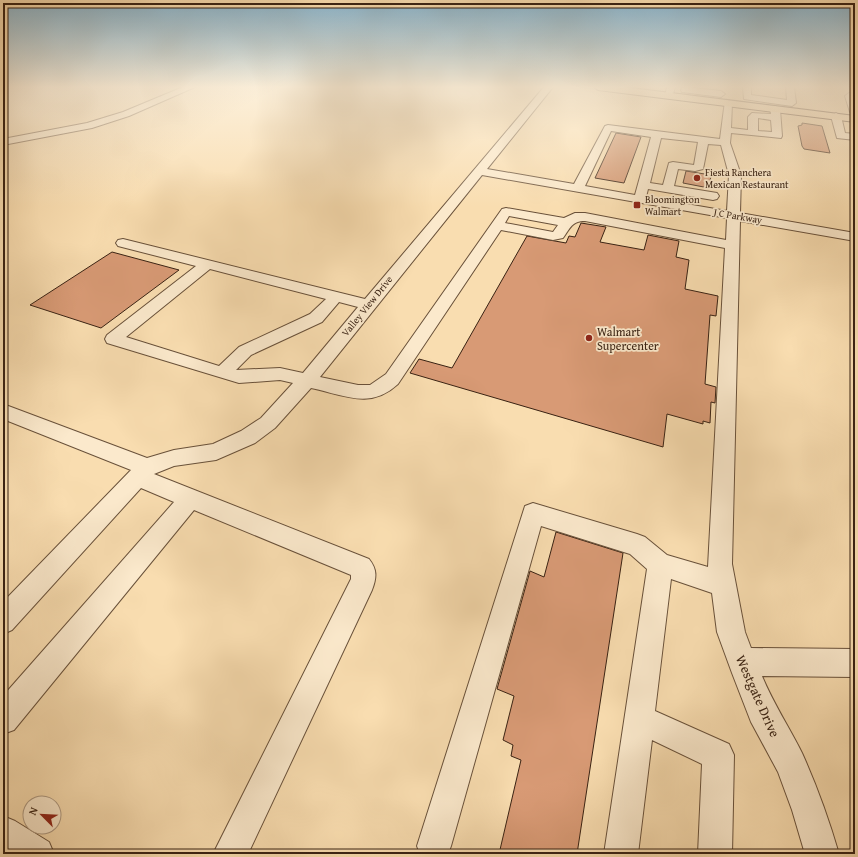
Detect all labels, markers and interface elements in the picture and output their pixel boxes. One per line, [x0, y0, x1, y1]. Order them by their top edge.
place label: Fiesta Ranchera Mexican Restaurant [705, 165, 789, 192]
marker: Fiesta Ranchera Mexican Restaurant [692, 173, 702, 183]
place label: Bloomington Walmart [645, 192, 700, 219]
marker: Bloomington Walmart [632, 200, 642, 210]
street label: J C Parkway [711, 204, 763, 228]
street label: Valley View Drive [338, 272, 396, 339]
place label: Walmart Supercenter [597, 323, 659, 354]
marker: Walmart Supercenter [584, 333, 594, 343]
street label: Westgate Drive [731, 652, 785, 741]
north arrow [22, 795, 62, 835]
text: N [24, 804, 42, 818]

